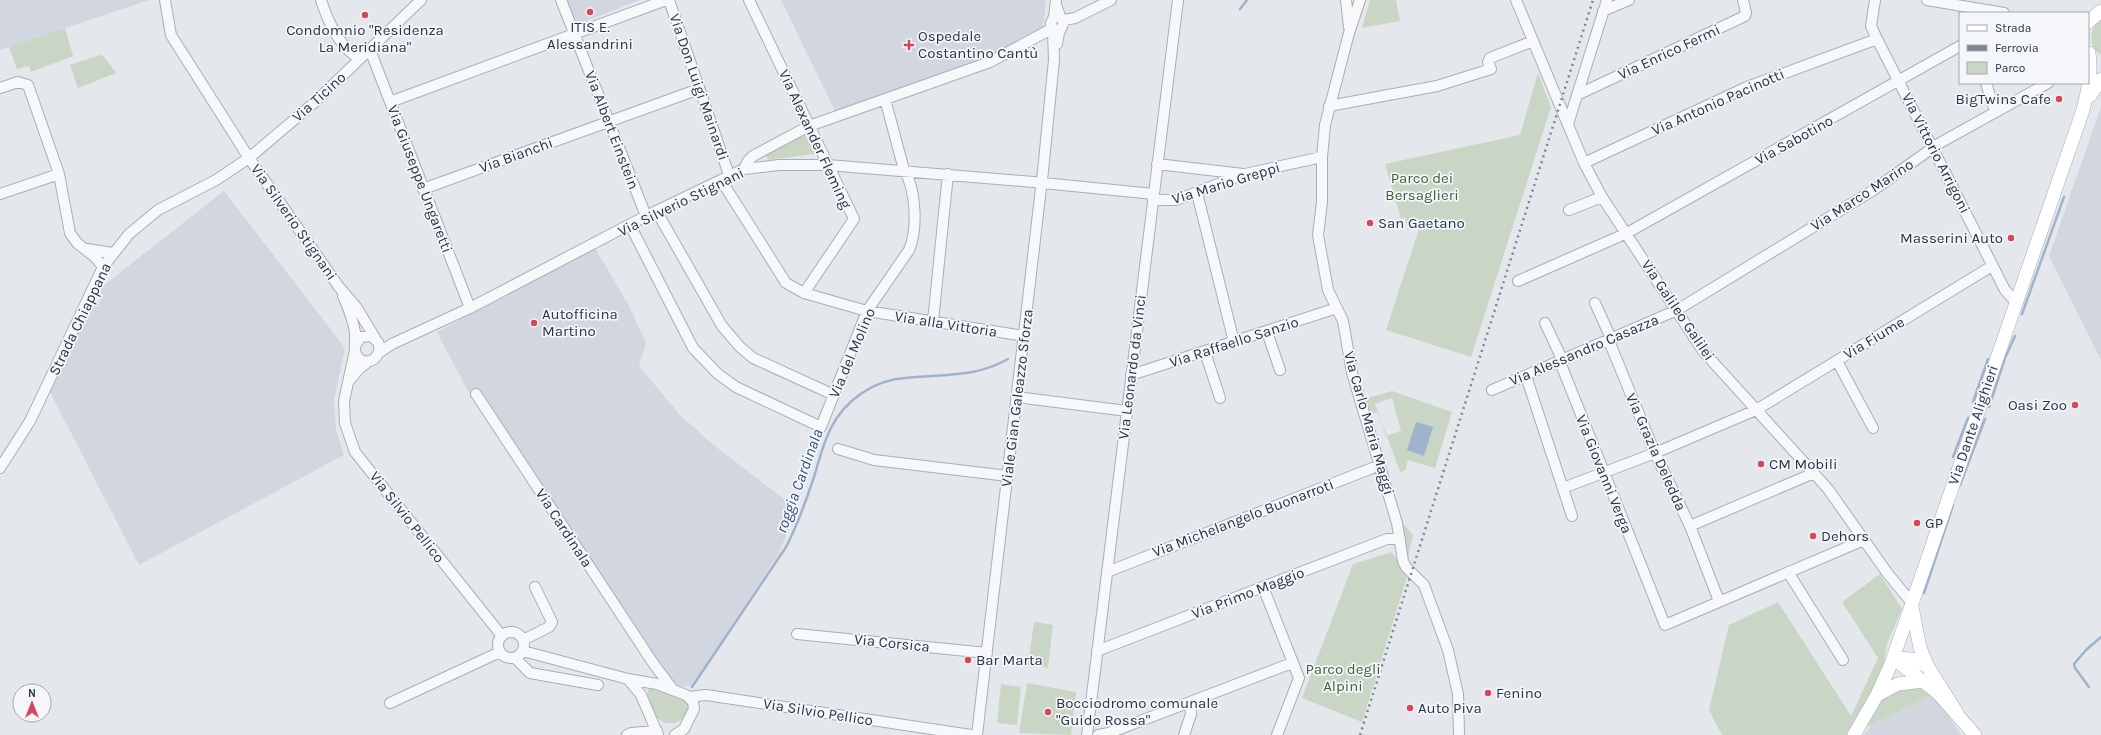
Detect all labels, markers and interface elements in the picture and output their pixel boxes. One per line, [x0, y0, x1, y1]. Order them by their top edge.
marker: ITIS E. Alessandrini [585, 7, 595, 17]
marker: Condomnio "Residenza La Meridiana" [360, 10, 370, 20]
street label: Via Don Luigi Mainardi [665, 11, 733, 163]
legend [1959, 12, 2089, 84]
place label: ITIS E. Alessandrini [547, 18, 633, 53]
street label: Via Enrico Fermi [1615, 20, 1723, 84]
place label: Condomnio "Residenza La Meridiana" [286, 21, 444, 56]
text: Strada [1995, 21, 2031, 35]
place label: Ospedale Costantino Cantù [918, 27, 1038, 62]
marker: Ospedale Costantino Cantù [903, 39, 915, 51]
text: Ferrovia [1995, 41, 2039, 55]
text: Parco [1995, 61, 2025, 75]
street label: Via Antonio Pacinotti [1649, 65, 1787, 139]
street label: Via Alexander Fleming [775, 67, 855, 212]
street label: Via Ticino [288, 68, 350, 126]
street label: Via Albert Einstein [581, 68, 643, 192]
street label: Via Vittorio Arrigoni [1898, 90, 1974, 216]
place label: BigTwins Cafe [1955, 90, 2051, 108]
marker: BigTwins Cafe [2054, 94, 2064, 104]
street label: Via Giuseppe Ungaretti [384, 103, 456, 255]
street label: Via Sabotino [1752, 111, 1836, 169]
street label: Via Bianchi [477, 133, 555, 177]
street label: Via Marco Marino [1807, 155, 1917, 235]
street label: Via Mario Greppi [1170, 158, 1282, 208]
street label: Via Silverio Stignani [247, 160, 341, 284]
street label: Via Silverio Stignani [615, 164, 747, 240]
park label: Parco dei Bersaglieri [1385, 169, 1459, 204]
place label: San Gaetano [1378, 214, 1465, 232]
marker: San Gaetano [1365, 218, 1375, 228]
place label: Masserini Auto [1900, 229, 2003, 247]
marker: Masserini Auto [2006, 233, 2016, 243]
street label: Via Galileo Galilei [1638, 256, 1718, 364]
street label: Strada Chiappana [45, 260, 115, 378]
street label: Via Leonardo da Vinci [1114, 293, 1150, 441]
place label: Autofficina Martino [542, 305, 618, 340]
street label: Via del Molino [825, 305, 879, 401]
street label: Via alla Vittoria [893, 307, 999, 341]
street label: Viale Gian Galeazzo Sforza [997, 308, 1037, 488]
street label: Via Alessandro Casazza [1507, 310, 1661, 390]
street label: Via Raffaello Sanzio [1167, 313, 1301, 371]
street label: Via Fiume [1840, 313, 1908, 363]
marker: Autofficina Martino [529, 318, 539, 328]
street label: Via Carlo Maria Maggi [1340, 349, 1398, 497]
street label: Via Dante Alighieri [1944, 363, 2002, 487]
street label: Via Grazia Deledda [1622, 390, 1690, 514]
place label: Oasi Zoo [2008, 396, 2067, 414]
marker: Oasi Zoo [2070, 400, 2080, 410]
street label: Via Giovanni Verga [1572, 412, 1636, 536]
water label: roggia Cardinala [771, 426, 827, 536]
place label: CM Mobili [1769, 455, 1837, 473]
marker: CM Mobili [1756, 459, 1766, 469]
street label: Via Silvio Pellico [366, 468, 448, 566]
street label: Via Michelangelo Buonarroti [1150, 475, 1336, 561]
street label: Via Cardinala [532, 485, 596, 571]
place label: GP [1925, 514, 1943, 532]
marker: GP [1912, 518, 1922, 528]
place label: Dehors [1821, 527, 1869, 545]
marker: Dehors [1808, 531, 1818, 541]
street label: Via Primo Maggio [1189, 563, 1307, 623]
street label: Via Corsica [853, 630, 931, 656]
place label: Bar Marta [976, 651, 1043, 669]
marker: Bar Marta [963, 655, 973, 665]
park label: Parco degli Alpini [1305, 660, 1381, 695]
north arrow [12, 683, 52, 723]
place label: Fenino [1496, 684, 1542, 702]
text: N [28, 687, 36, 700]
marker: Fenino [1483, 688, 1493, 698]
street label: Via Silvio Pellico [762, 694, 874, 730]
place label: Bocciodromo comunale "Guido Rossa" [1056, 694, 1218, 729]
place label: Auto Piva [1418, 699, 1482, 717]
marker: Auto Piva [1405, 703, 1415, 713]
marker: Bocciodromo comunale "Guido Rossa" [1043, 707, 1053, 717]

